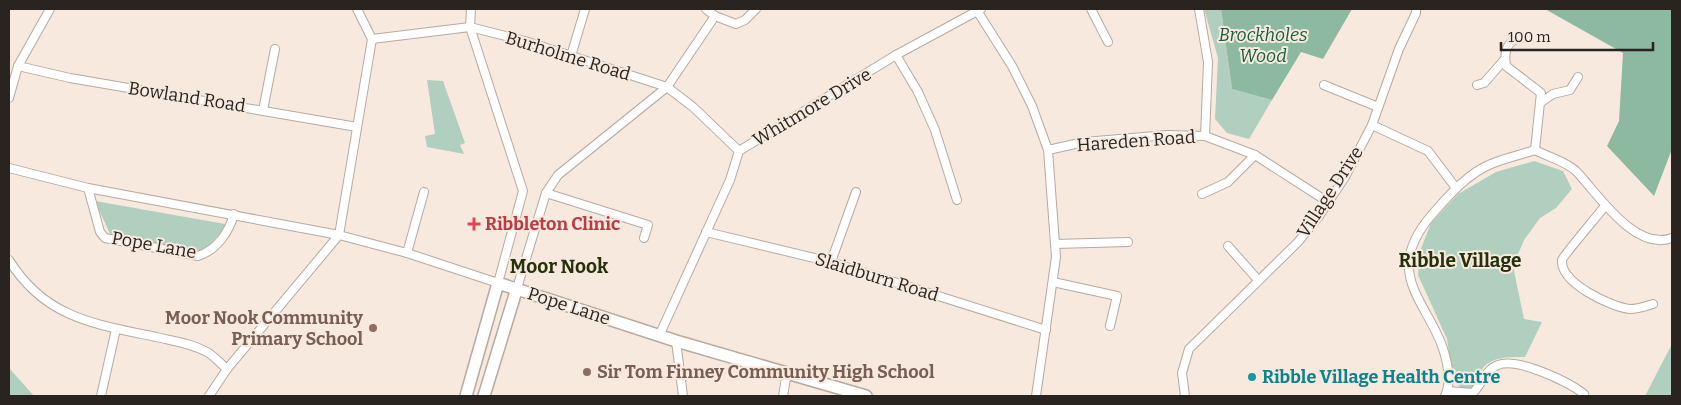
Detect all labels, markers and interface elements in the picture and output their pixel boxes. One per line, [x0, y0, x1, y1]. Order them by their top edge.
scale bar [1501, 20, 1654, 52]
park label: Brockholes Wood [1218, 24, 1308, 67]
street label: Burholme Road [503, 27, 634, 86]
text: 100 m [1508, 28, 1551, 46]
street label: Whitmore Drive [749, 63, 875, 151]
street label: Bowland Road [127, 77, 248, 117]
street label: Hareden Road [1076, 126, 1196, 156]
street label: Village Drive [1292, 142, 1368, 242]
place label: Ribbleton Clinic [485, 213, 620, 235]
marker: Ribbleton Clinic [467, 217, 481, 231]
street label: Pope Lane [110, 227, 198, 263]
street label: Slaidburn Road [812, 248, 942, 306]
district label: Ribble Village [1399, 249, 1521, 272]
district label: Moor Nook [510, 255, 609, 278]
street label: Pope Lane [525, 282, 613, 330]
place label: Moor Nook Community Primary School [165, 307, 364, 350]
marker: Moor Nook Community Primary School [367, 322, 379, 334]
place label: Sir Tom Finney Community High School [597, 361, 935, 383]
marker: Sir Tom Finney Community High School [581, 366, 593, 378]
place label: Ribble Village Health Centre [1262, 366, 1501, 388]
marker: Ribble Village Health Centre [1246, 371, 1258, 383]

